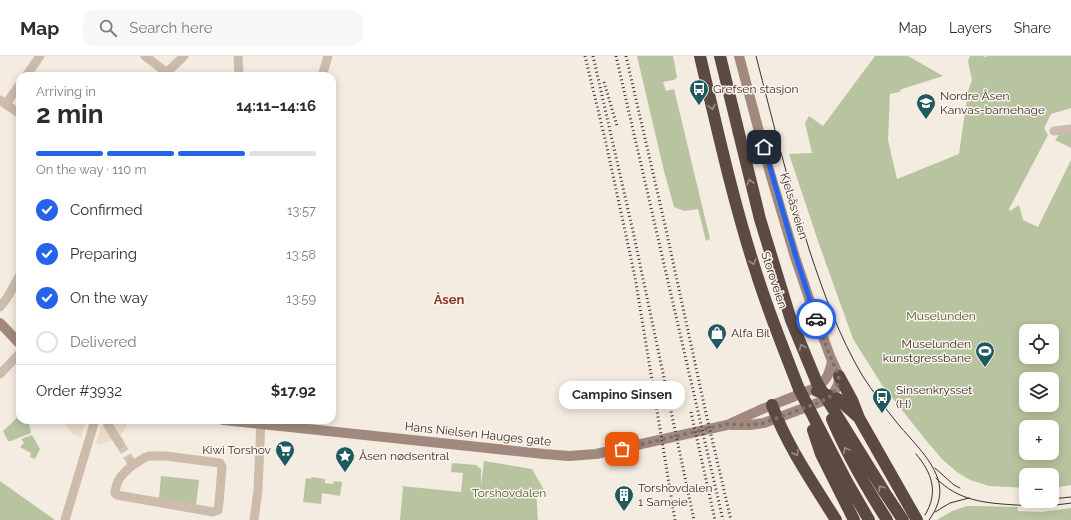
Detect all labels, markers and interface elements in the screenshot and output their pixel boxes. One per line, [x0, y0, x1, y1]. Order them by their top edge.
search box [83, 10, 363, 46]
text: Map [20, 17, 59, 39]
icon: search [97, 17, 119, 39]
text: Search here [129, 19, 213, 37]
text: Map [899, 20, 927, 36]
text: Layers [949, 20, 992, 36]
text: Share [1014, 20, 1051, 36]
bus stop icon: Grefsen stasjon [688, 78, 710, 106]
place label: Grefsen stasjon [713, 82, 798, 96]
text: Arriving in [36, 84, 96, 99]
place label: Nordre Åsen Kanvas-barnehage [940, 89, 1045, 117]
school or university icon: Nordre Åsen Kanvas-barnehage [915, 92, 937, 120]
text: 14:11–14:16 [236, 97, 316, 115]
text: 2 min [36, 99, 103, 129]
one-way arrow [708, 104, 716, 111]
pin [747, 130, 781, 164]
icon: home [753, 136, 775, 158]
text: On the way · 110 m [36, 162, 147, 177]
street label: Kjelsåsveien [777, 171, 811, 241]
one-way arrow [747, 178, 755, 185]
icon: check [36, 199, 58, 221]
text: Confirmed [70, 201, 143, 219]
text: 13:57 [287, 203, 316, 218]
icon: check [36, 243, 58, 265]
text: Preparing [70, 245, 137, 263]
text: 13:58 [286, 247, 316, 262]
street label: Storoveien [758, 250, 790, 310]
one-way arrow [748, 258, 757, 265]
icon: check [36, 287, 58, 309]
text: On the way [70, 289, 148, 307]
text: 13:59 [286, 291, 316, 306]
district label: Åsen [434, 292, 464, 307]
courier [796, 299, 836, 339]
icon: car [805, 308, 827, 330]
park label: Muselunden [906, 309, 976, 323]
shop icon: Alfa Bil [706, 322, 728, 350]
map controls [1019, 324, 1059, 508]
button: locate [1019, 324, 1059, 364]
place label: Alfa Bil [731, 326, 771, 340]
text: Delivered [70, 333, 137, 351]
place label: Muselunden kunstgressbane [883, 337, 971, 365]
sports icon: Muselunden kunstgressbane [974, 340, 996, 368]
one-way arrow [799, 344, 807, 352]
button: layers [1019, 372, 1059, 412]
callout: Campino Sinsen [559, 381, 685, 409]
text: Order #3932 [36, 382, 122, 400]
text: $17.92 [271, 382, 316, 400]
place label: Sinsenkrysset (H) [896, 383, 972, 411]
bus stop icon: Sinsenkrysset (H) [871, 386, 893, 414]
text: Campino Sinsen [572, 387, 672, 402]
street label: Hans Nielsen Hauges gate [404, 419, 552, 449]
button: + [1019, 420, 1059, 460]
pin [605, 432, 639, 466]
icon: bag [611, 438, 633, 460]
supermarket icon: Kiwi Torshov [274, 439, 296, 467]
place label: Kiwi Torshov [202, 443, 272, 457]
place icon: Åsen nødsentral [334, 445, 356, 473]
one-way arrow [843, 447, 851, 454]
place label: Åsen nødsentral [359, 449, 450, 463]
one-way arrow [791, 449, 798, 456]
button: − [1019, 468, 1059, 508]
place label: Torshovdalen 1 Sameie [638, 481, 713, 509]
building icon: Torshovdalen 1 Sameie [613, 484, 635, 512]
one-way arrow [878, 485, 886, 492]
park label: Torshovdalen [472, 486, 546, 500]

